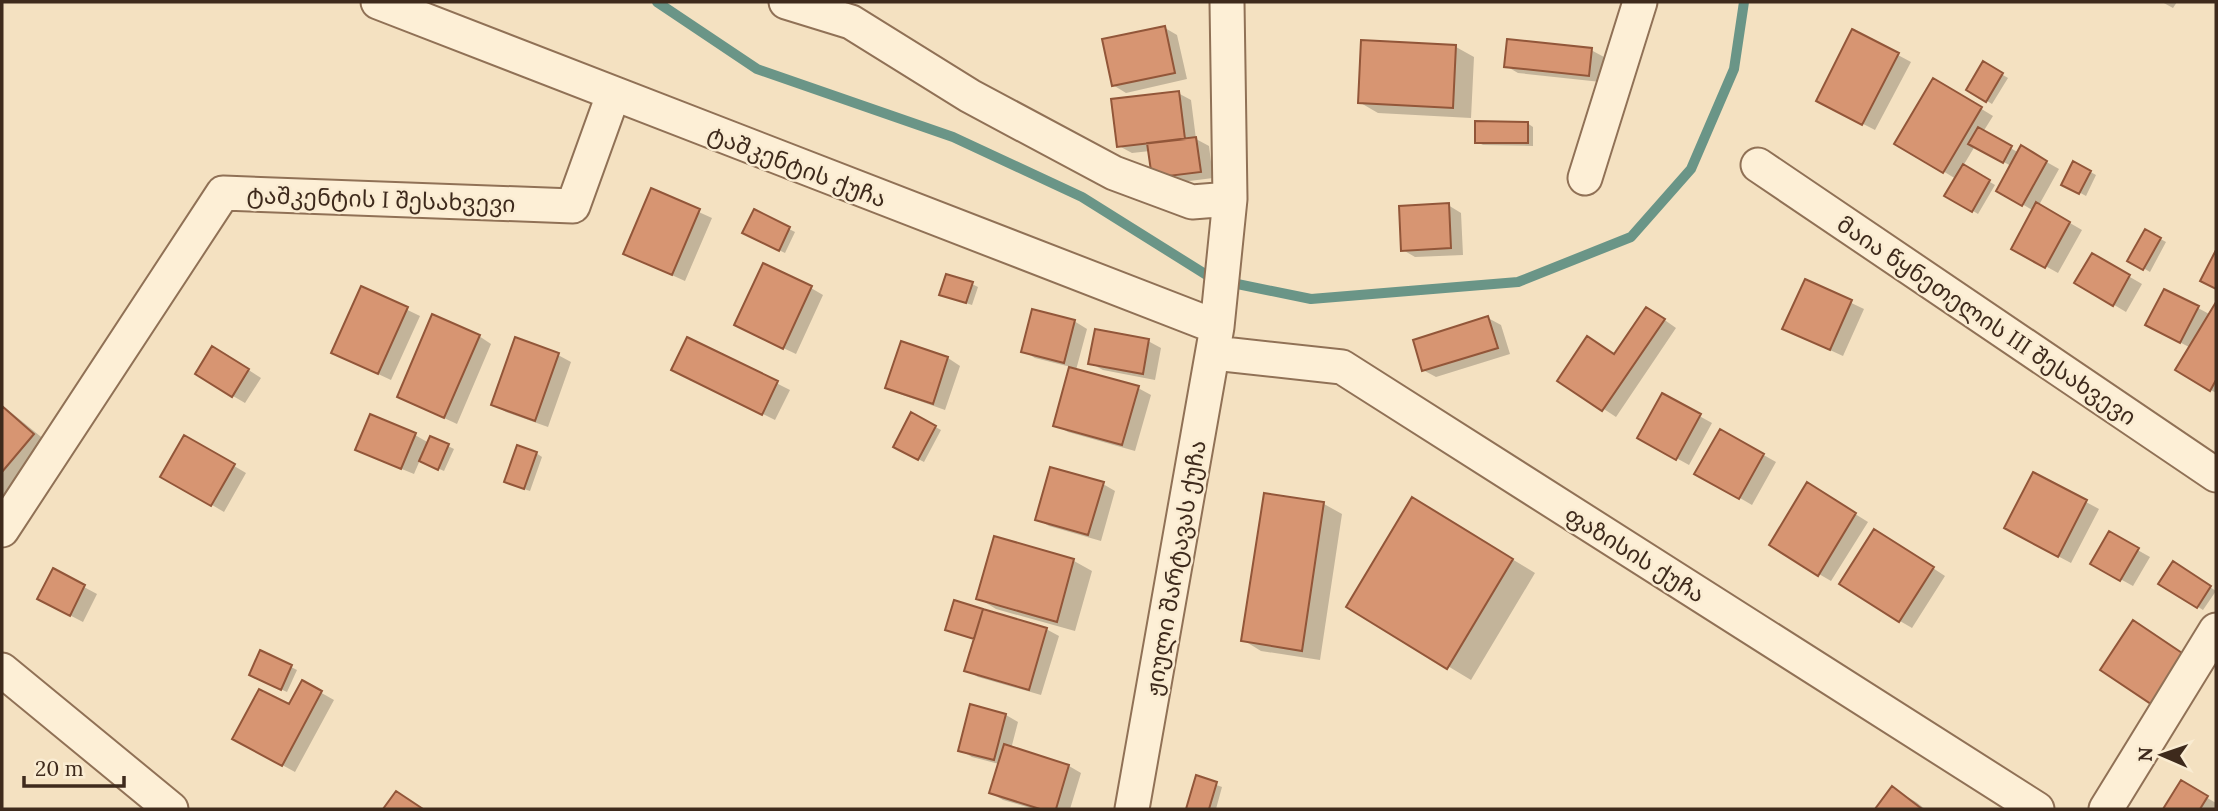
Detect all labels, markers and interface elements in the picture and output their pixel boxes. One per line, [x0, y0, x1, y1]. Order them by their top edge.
street label: ტაშკენტის ქუჩა [704, 119, 890, 213]
street label: ტაშკენტის I შესახვევი [246, 180, 516, 218]
street label: მაია წყნეთელის III შესახვევი [1832, 209, 2142, 431]
street label: ჟიული შარტავას ქუჩა [1138, 438, 1212, 698]
street label: ფაზისის ქუჩა [1560, 499, 1710, 609]
north arrow [2127, 720, 2197, 790]
scale bar [24, 744, 124, 788]
text: N [2133, 746, 2157, 762]
text: 20 m [35, 755, 84, 782]

